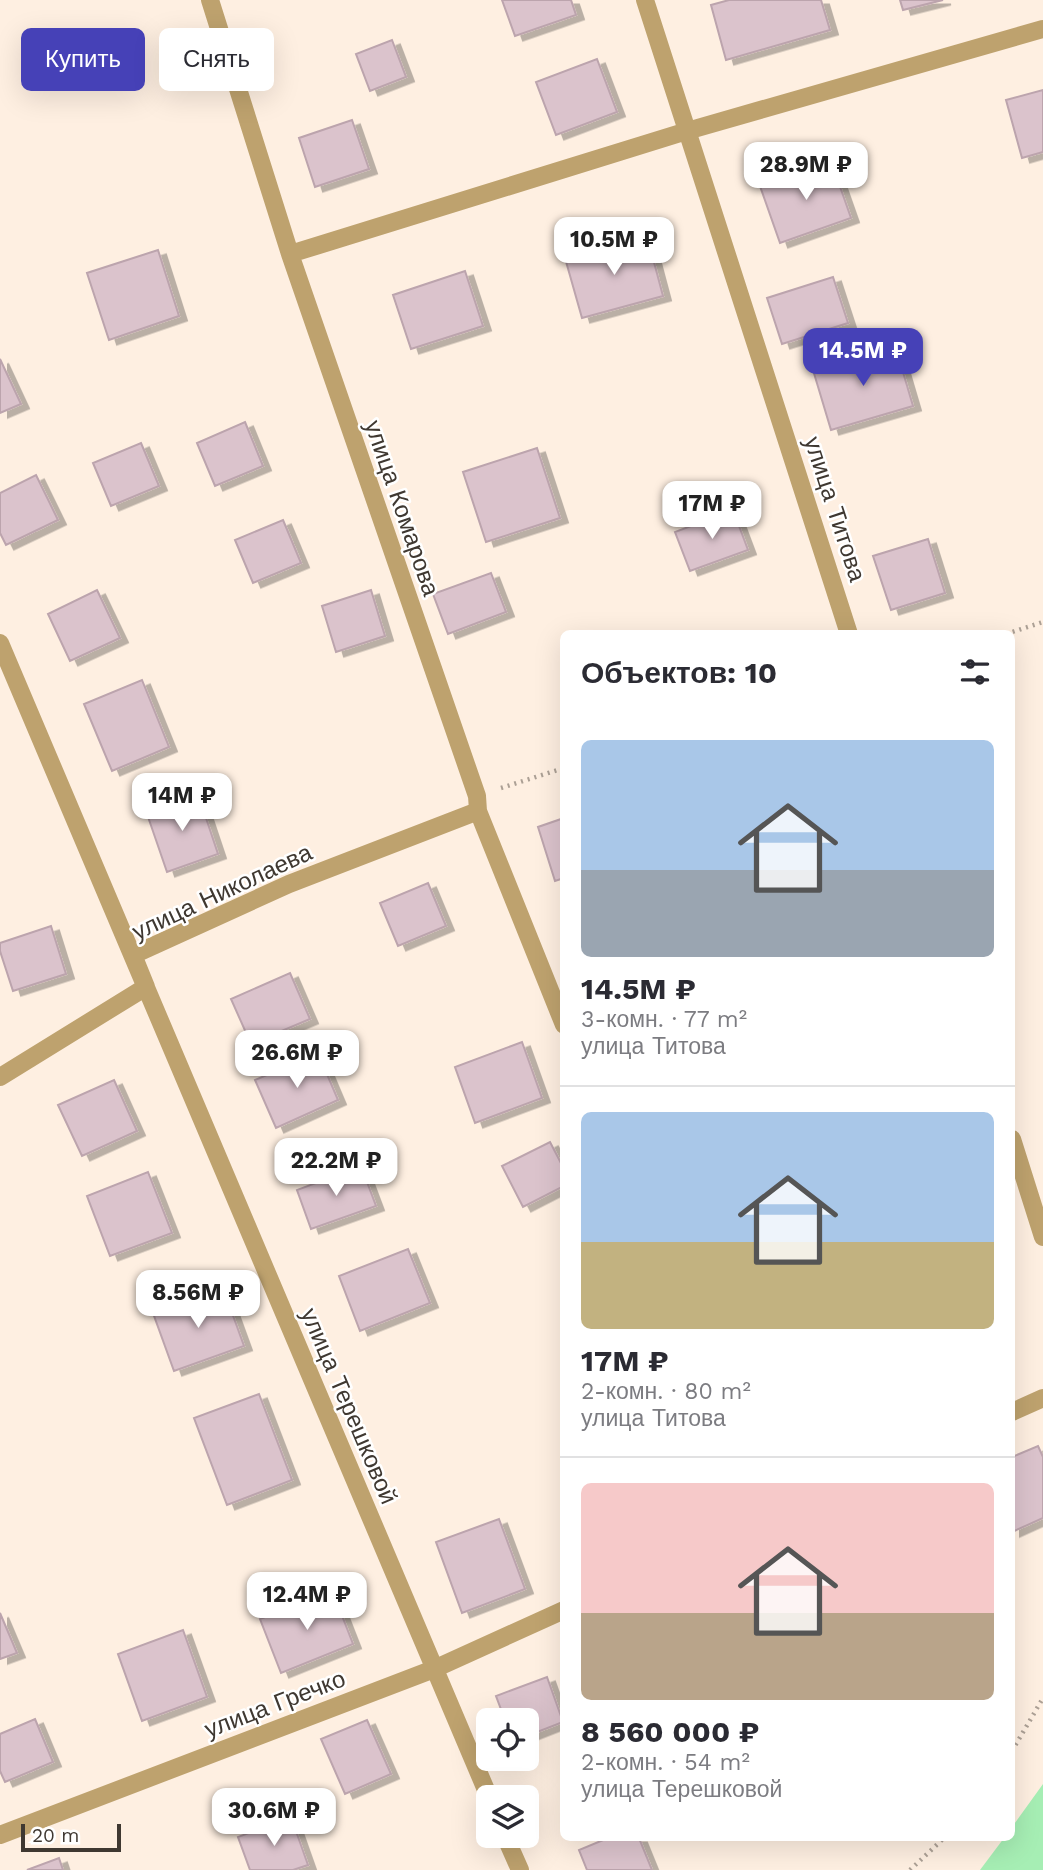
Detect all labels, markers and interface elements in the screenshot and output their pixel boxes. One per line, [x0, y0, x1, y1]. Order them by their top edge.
chip: Купить [21, 28, 145, 91]
chip: Снять [159, 28, 274, 91]
pin: 28.9M ₽ [741, 142, 871, 202]
text: 28.9M ₽ [760, 151, 852, 178]
pin: 10.5M ₽ [549, 218, 679, 277]
text: 10.5M ₽ [570, 226, 658, 253]
pin: 14.5M ₽ [798, 328, 928, 388]
text: 14.5M ₽ [819, 337, 907, 364]
street label: улица Комарова [359, 417, 445, 600]
street label: улица Титова [798, 433, 872, 586]
pin: 17M ₽ [663, 482, 761, 541]
text: 17M ₽ [678, 490, 746, 517]
icon: filters [956, 653, 994, 691]
text: Объектов: 10 [581, 655, 777, 690]
pin: 14M ₽ [133, 774, 231, 833]
text: 14M ₽ [148, 782, 216, 809]
icon: home [725, 785, 851, 911]
street label: улица Николаева [128, 838, 317, 946]
text: 14.5M ₽ [581, 971, 696, 1006]
text: 3-комн. · 77 m² [581, 1006, 747, 1033]
pin: 26.6M ₽ [232, 1030, 362, 1090]
text: улица Титова [581, 1033, 726, 1060]
text: 26.6M ₽ [251, 1039, 343, 1066]
pin: 22.2M ₽ [271, 1138, 401, 1198]
text: 22.2M ₽ [290, 1147, 382, 1174]
icon: home [725, 1157, 851, 1283]
pin: 8.56M ₽ [133, 1270, 263, 1330]
text: 8.56M ₽ [152, 1279, 244, 1306]
street label: улица Терешковой [295, 1304, 403, 1508]
text: 17M ₽ [581, 1343, 669, 1378]
text: 2-комн. · 80 m² [581, 1378, 751, 1405]
text: улица Титова [581, 1405, 726, 1432]
icon: home [725, 1528, 851, 1654]
pin: 12.4M ₽ [242, 1572, 372, 1632]
text: 12.4M ₽ [263, 1581, 351, 1608]
street label: улица Гречко [201, 1664, 349, 1744]
map controls [476, 1708, 539, 1848]
button: locate [476, 1708, 539, 1771]
text: 8 560 000 ₽ [581, 1714, 759, 1749]
text: 2-комн. · 54 m² [581, 1749, 750, 1776]
text: улица Терешковой [581, 1776, 782, 1803]
button: layers [476, 1785, 539, 1848]
pin: 30.6M ₽ [209, 1788, 339, 1848]
text: 30.6M ₽ [228, 1797, 320, 1824]
scale bar [21, 1821, 121, 1853]
text: 20 m [32, 1824, 79, 1847]

